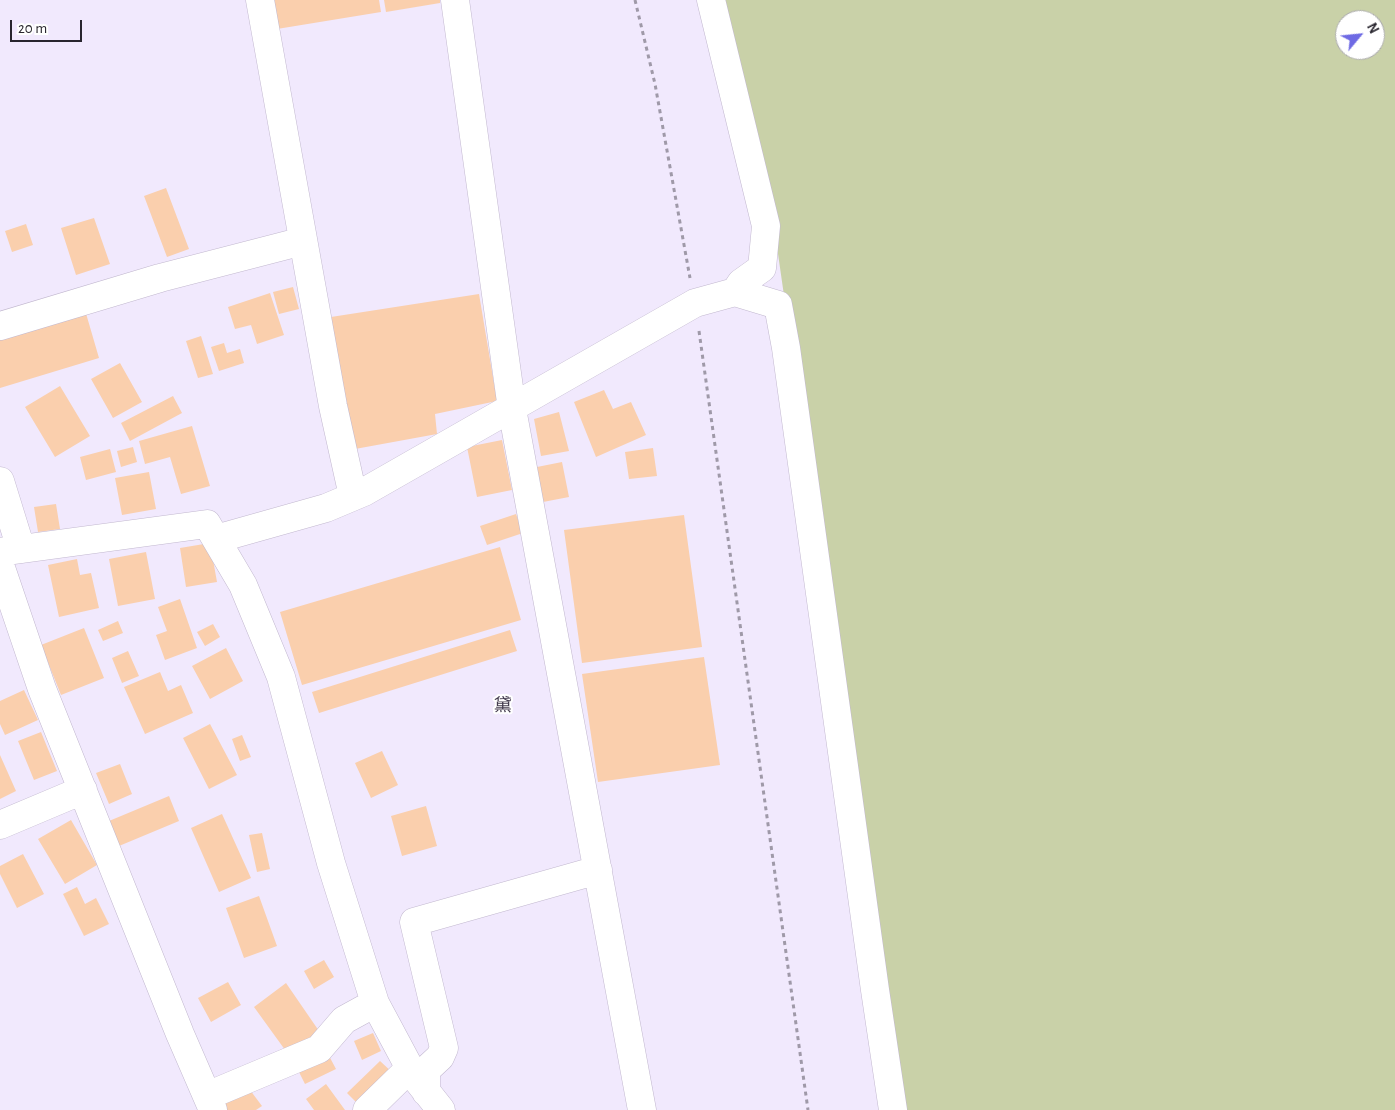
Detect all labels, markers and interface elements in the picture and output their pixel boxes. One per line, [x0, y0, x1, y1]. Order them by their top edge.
scale bar [12, 10, 85, 42]
north arrow [1335, 10, 1385, 60]
text: 20 m [18, 21, 47, 36]
text: N [1364, 21, 1381, 36]
district label: 黛 [494, 695, 512, 717]

